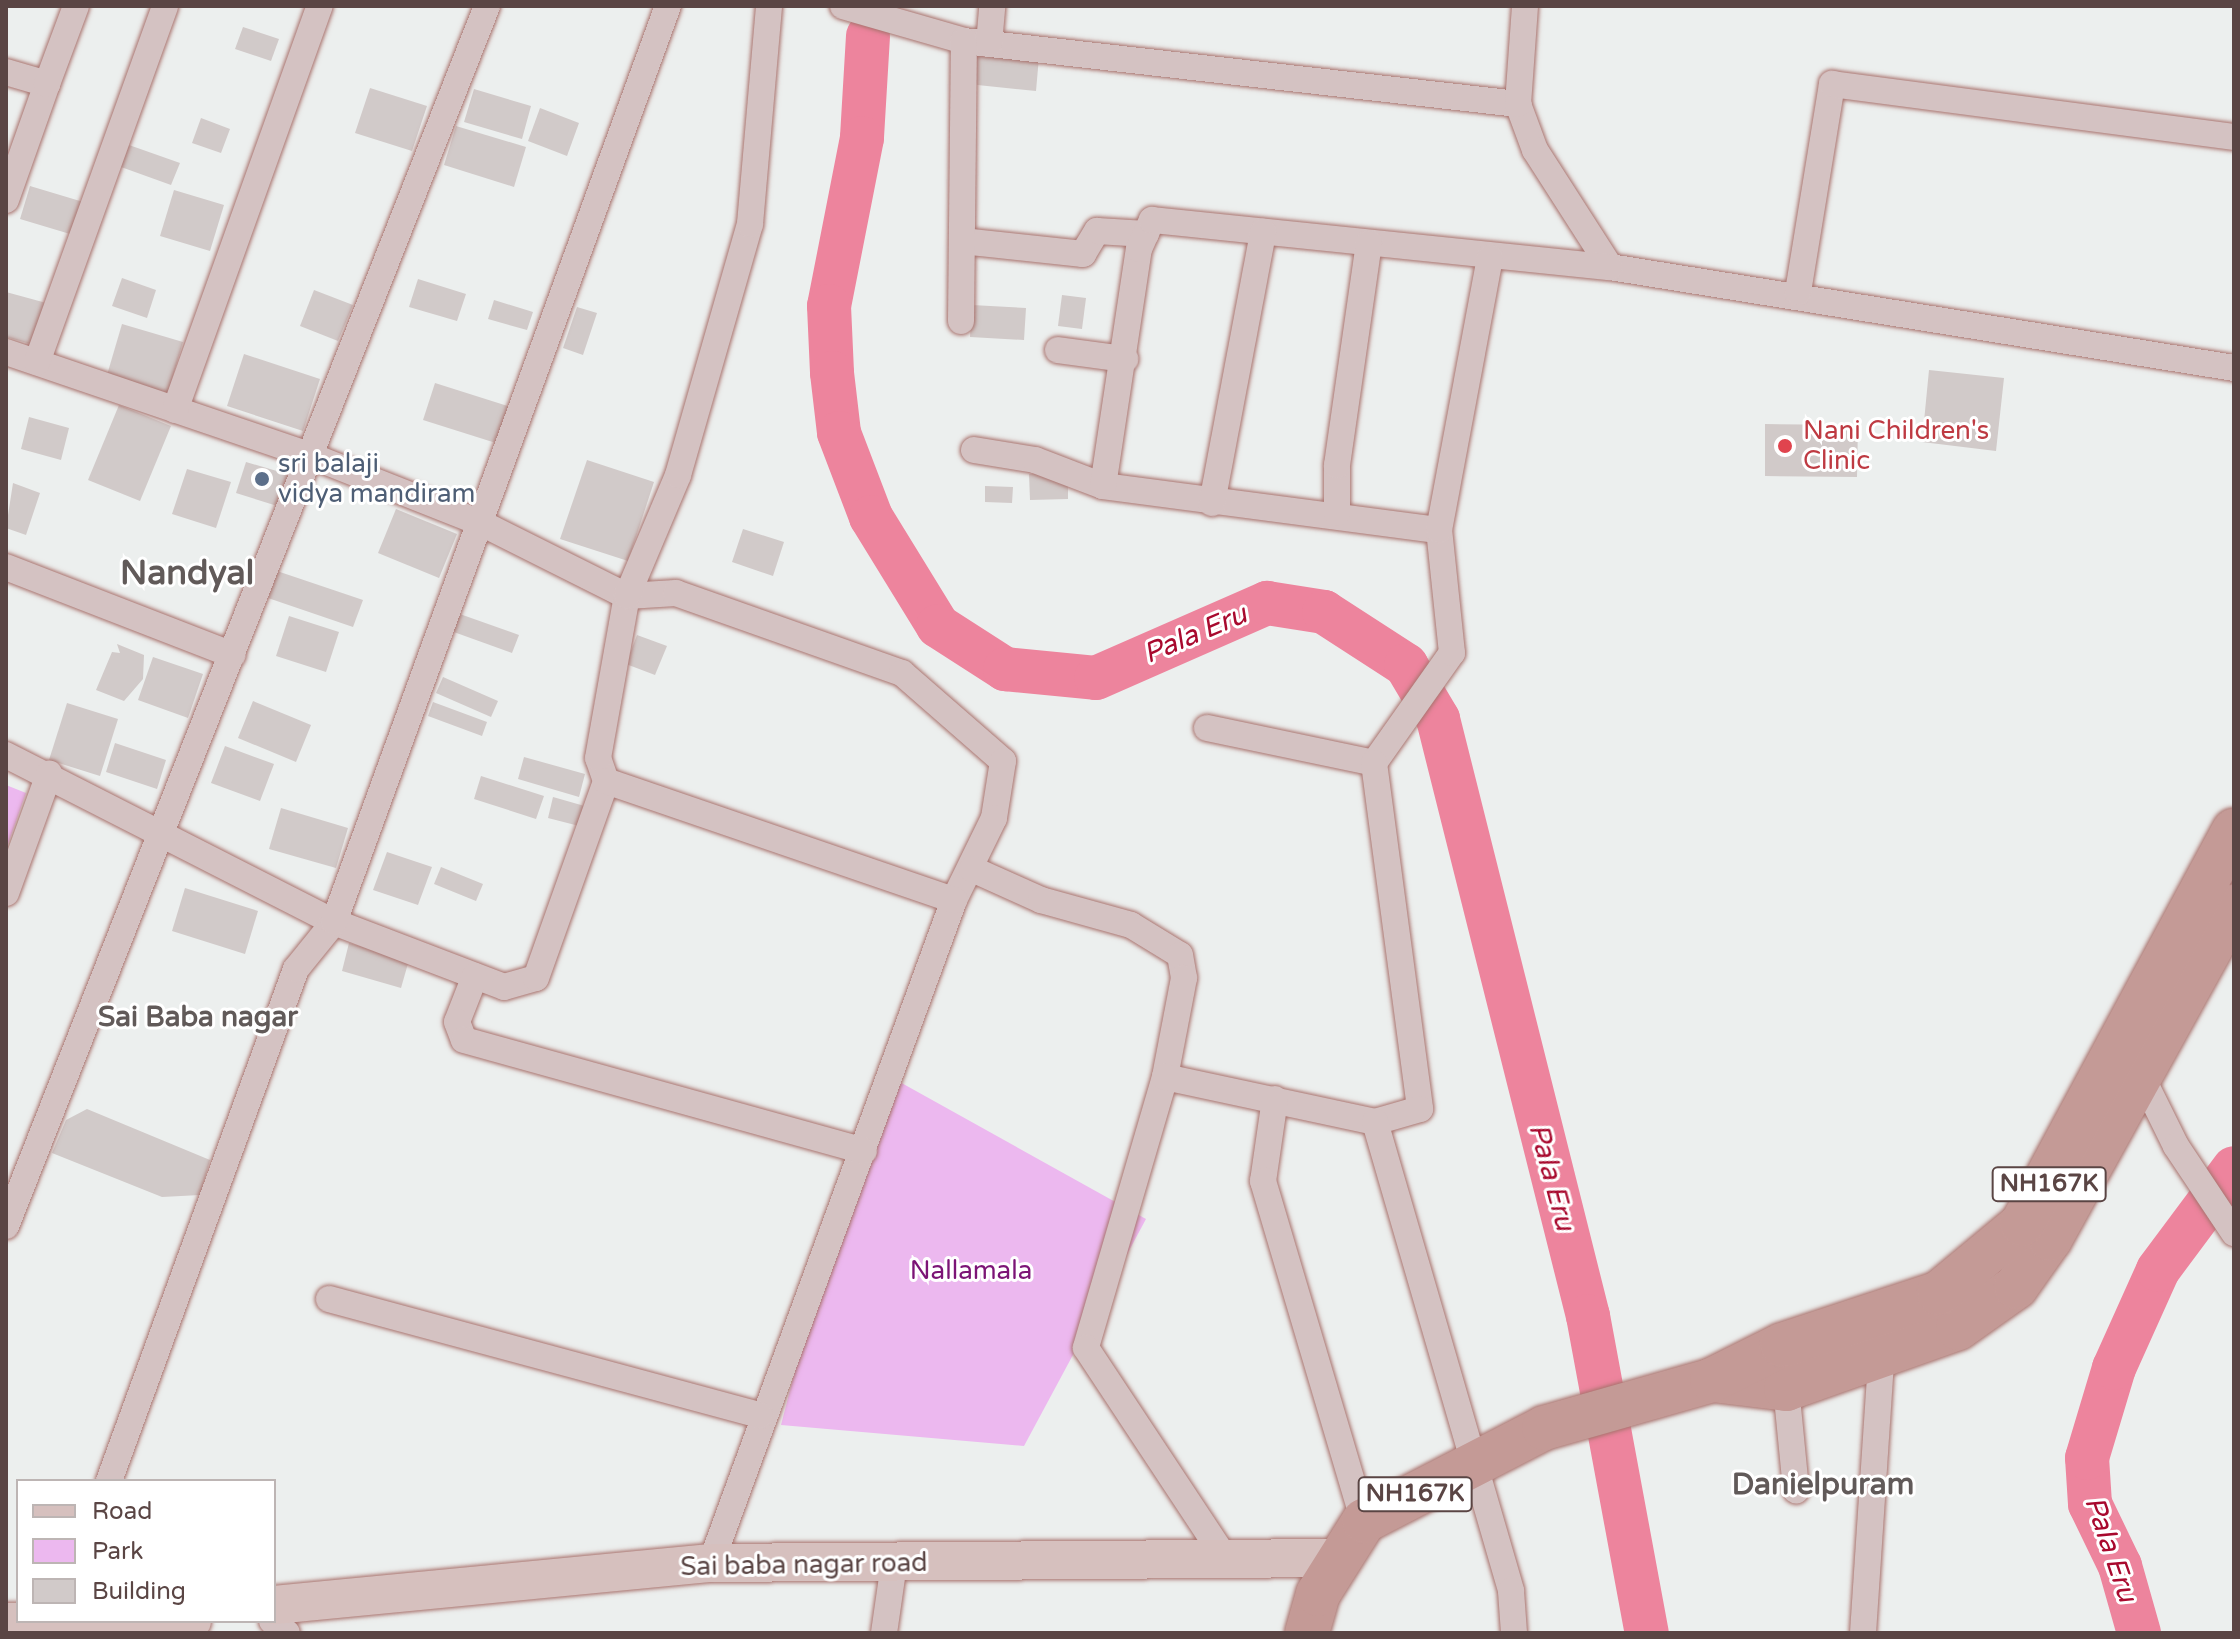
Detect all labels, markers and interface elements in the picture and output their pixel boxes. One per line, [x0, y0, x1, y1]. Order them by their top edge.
place label: Nani Children's Clinic [1803, 415, 1989, 476]
marker: Nani Children's Clinic [1774, 435, 1796, 457]
place label: sri balaji vidya mandiram [278, 448, 475, 510]
marker: sri balaji vidya mandiram [253, 470, 271, 488]
district label: Nandyal [120, 554, 254, 594]
water label: Pala Eru [1138, 597, 1252, 671]
district label: Sai Baba nagar [98, 1000, 298, 1034]
water label: Pala Eru [1522, 1120, 1582, 1234]
road number: NH167K [1991, 1164, 2107, 1204]
park label: Nallamala [910, 1255, 1032, 1287]
district label: Danielpuram [1732, 1467, 1914, 1503]
road number: NH167K [1357, 1474, 1473, 1514]
legend [16, 1479, 276, 1623]
water label: Pala Eru [2077, 1492, 2145, 1606]
text: Road [92, 1497, 152, 1526]
text: Park [92, 1537, 143, 1566]
street label: Sai baba nagar road [680, 1547, 928, 1583]
text: Building [92, 1577, 186, 1606]

